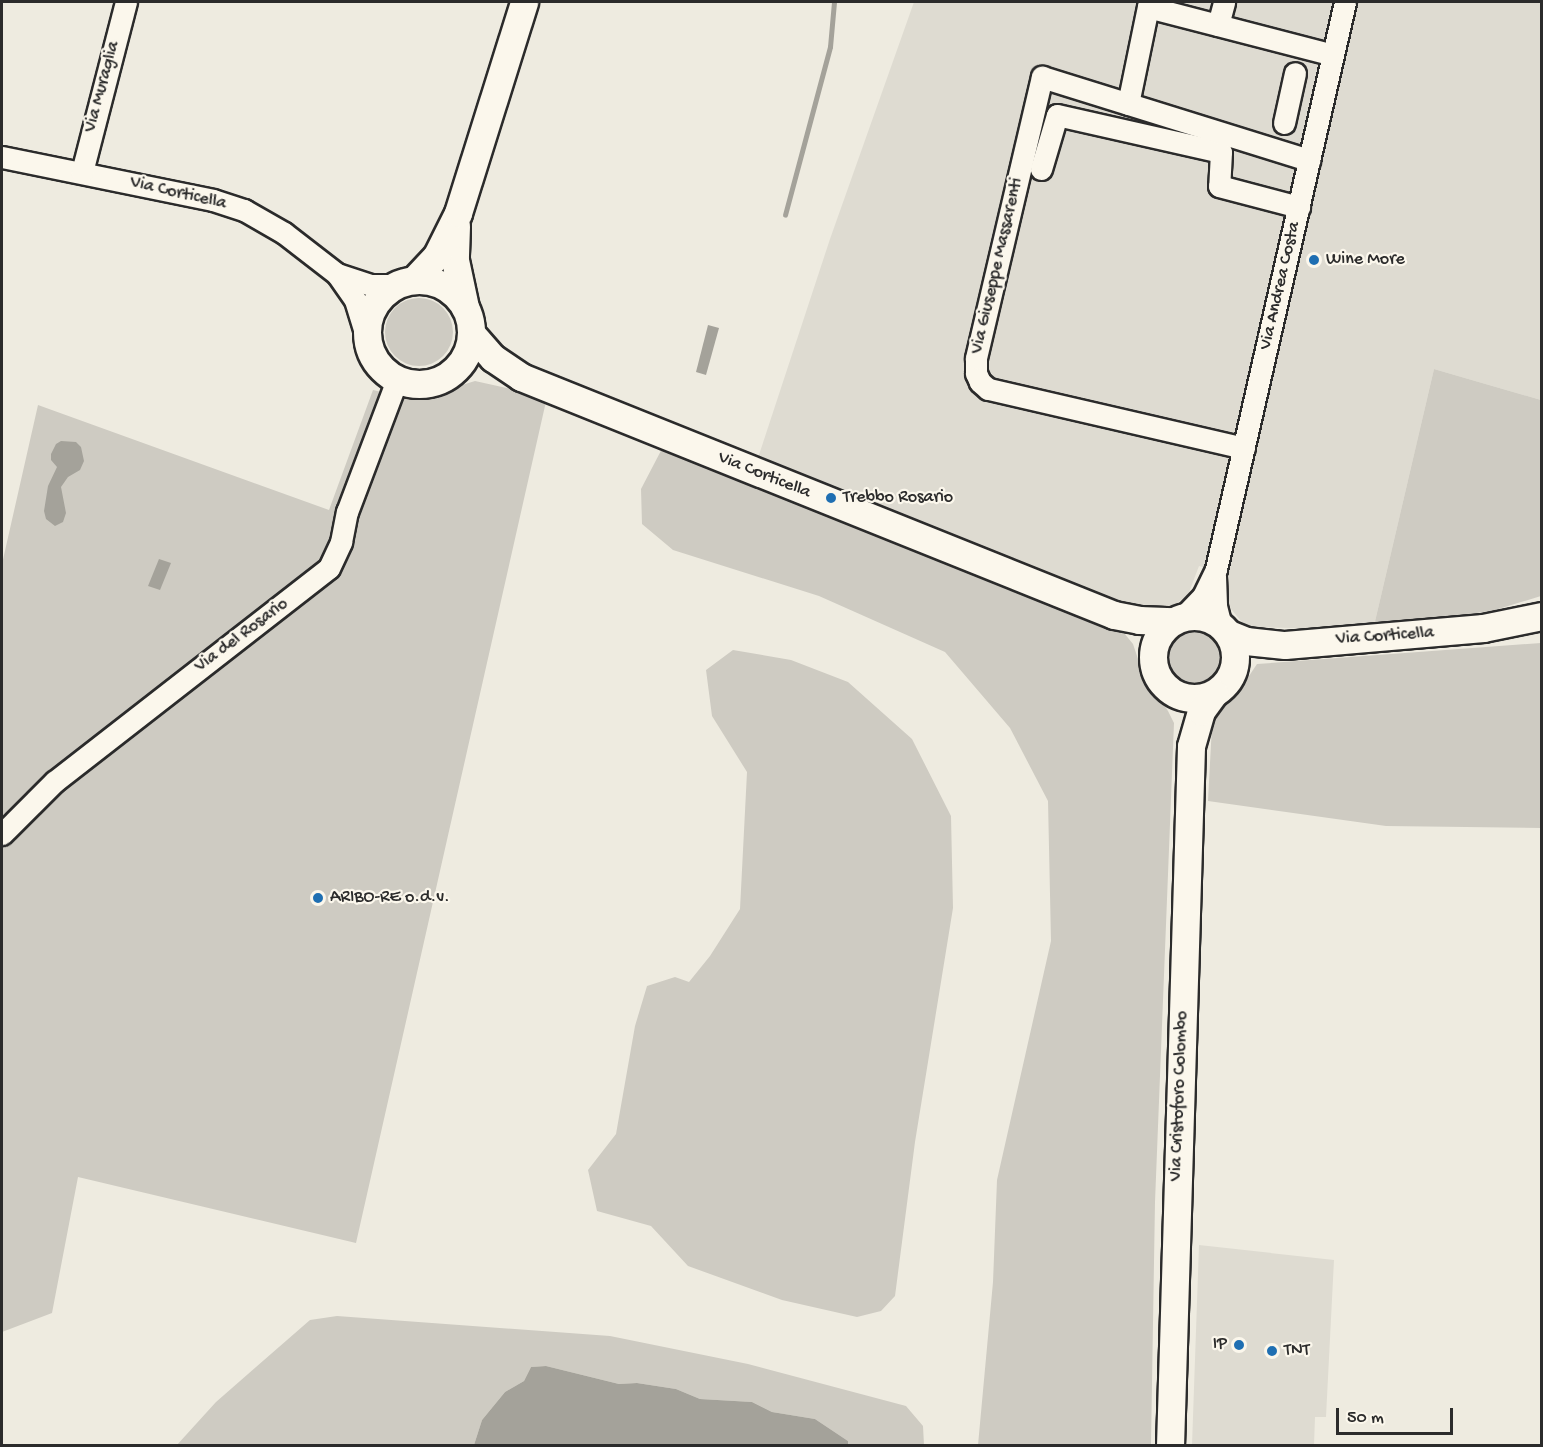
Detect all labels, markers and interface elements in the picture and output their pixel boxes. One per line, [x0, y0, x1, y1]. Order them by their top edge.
street label: Via Muraglia [80, 39, 126, 135]
street label: Via Corticella [128, 172, 228, 216]
street label: Via Giuseppe Massarenti [967, 176, 1029, 356]
street label: Via Andrea Costa [1256, 220, 1306, 352]
place label: Wine More [1326, 249, 1405, 271]
marker: Wine More [1307, 253, 1321, 267]
street label: Via Corticella [714, 448, 814, 504]
place label: Trebbo Rosario [843, 487, 953, 509]
marker: Trebbo Rosario [824, 491, 838, 505]
street label: Via del Rosario [191, 594, 293, 678]
street label: Via Corticella [1335, 623, 1435, 651]
place label: ARIBO-RE o.d.v. [330, 887, 450, 909]
marker: ARIBO-RE o.d.v. [311, 891, 325, 905]
street label: Via Cristoforo Colombo [1166, 1010, 1194, 1182]
place label: IP [1213, 1334, 1227, 1356]
marker: IP [1232, 1338, 1246, 1352]
place label: TNT [1284, 1340, 1310, 1362]
marker: TNT [1265, 1344, 1279, 1358]
scale bar [1339, 1396, 1456, 1434]
text: 50 m [1347, 1408, 1384, 1429]

